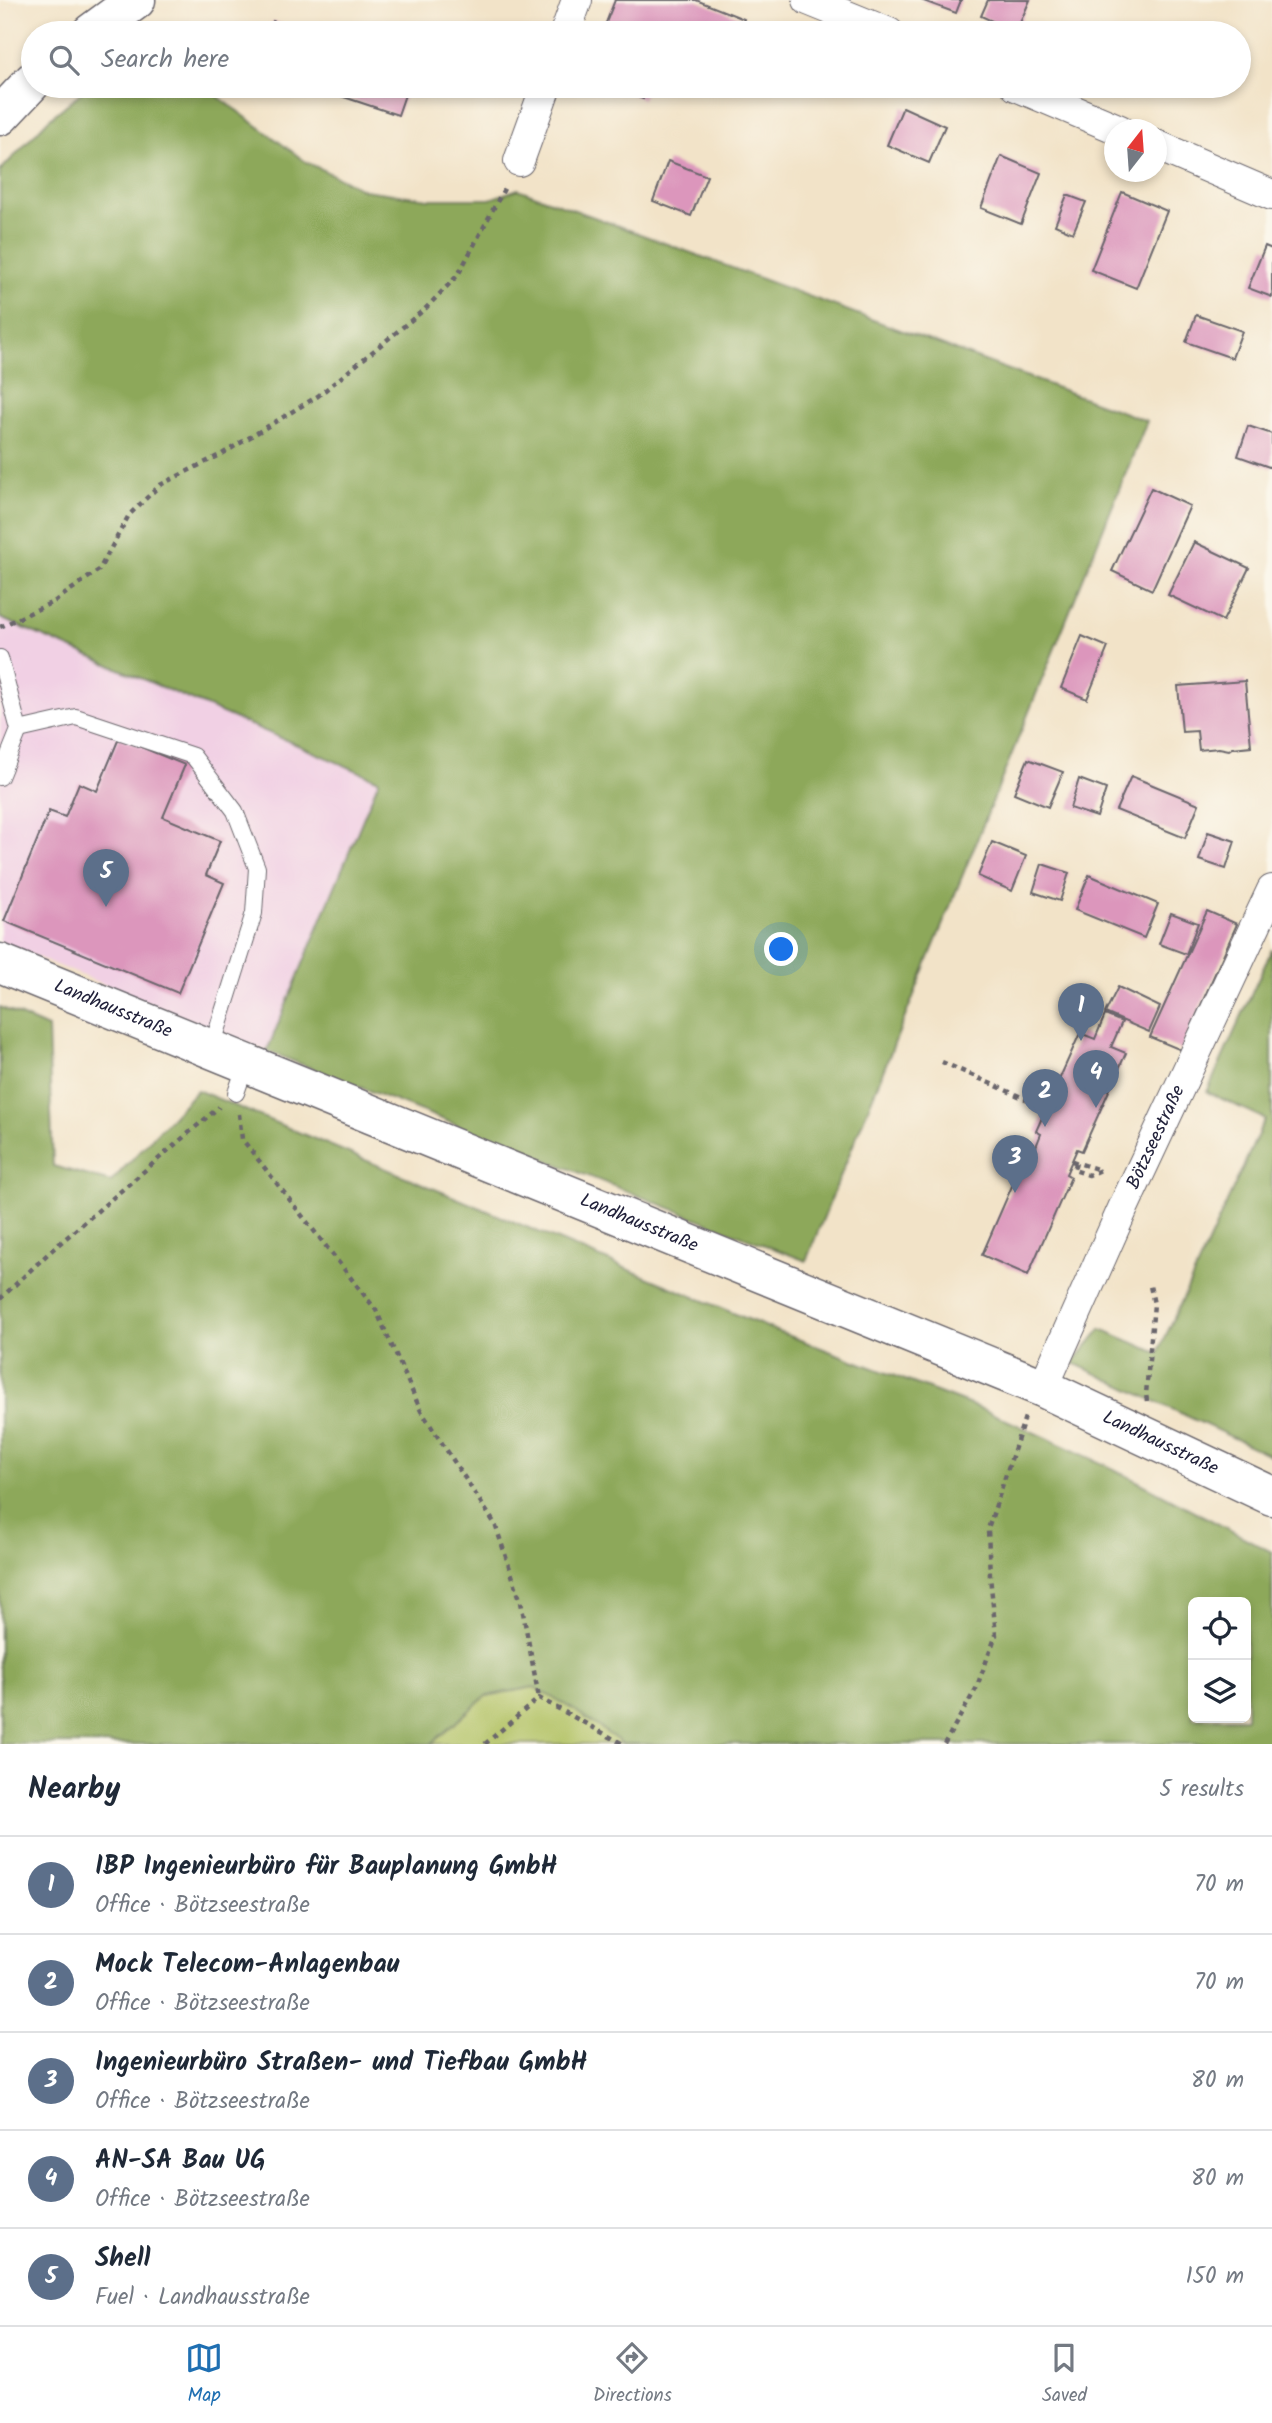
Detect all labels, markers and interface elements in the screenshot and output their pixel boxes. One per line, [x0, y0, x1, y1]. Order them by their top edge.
search box [21, 21, 1251, 98]
text: Search here [101, 39, 229, 81]
icon: search [45, 41, 83, 79]
north arrow [1104, 119, 1167, 182]
pin: 5 [83, 849, 129, 907]
your location [764, 932, 798, 966]
street label: Landhausstraße [49, 971, 177, 1047]
pin: 1 [1058, 983, 1104, 1041]
pin: 4 [1073, 1050, 1119, 1108]
pin: 2 [1022, 1069, 1068, 1127]
street label: Bötzseestraße [1119, 1080, 1194, 1194]
pin: 3 [992, 1135, 1038, 1193]
street label: Landhausstraße [575, 1186, 703, 1261]
street label: Landhausstraße [1097, 1403, 1224, 1484]
map controls [1188, 1597, 1251, 1723]
button: locate [1188, 1597, 1251, 1660]
button: layers [1188, 1660, 1251, 1723]
text: Nearby [28, 1766, 120, 1814]
text: 5 results [1159, 1772, 1244, 1808]
text: IBP Ingenieurbüro für Bauplanung GmbH [95, 1846, 557, 1888]
text: 1 [48, 1867, 54, 1903]
text: 70 m [1194, 1867, 1244, 1903]
text: Office · Bötzseestraße [95, 1888, 310, 1924]
text: Mock Telecom-Anlagenbau [95, 1944, 399, 1986]
text: 2 [44, 1965, 58, 2001]
text: 70 m [1194, 1965, 1244, 2001]
text: Office · Bötzseestraße [95, 1986, 310, 2022]
text: Ingenieurbüro Straßen- und Tiefbau GmbH [95, 2042, 587, 2084]
text: 3 [45, 2063, 57, 2099]
text: 80 m [1191, 2063, 1244, 2099]
text: Office · Bötzseestraße [95, 2084, 310, 2120]
text: AN-SA Bau UG [95, 2140, 265, 2182]
text: 4 [45, 2161, 57, 2197]
text: 80 m [1191, 2161, 1244, 2197]
text: Office · Bötzseestraße [95, 2182, 310, 2218]
text: Shell [95, 2238, 151, 2280]
text: 5 [45, 2259, 57, 2295]
text: 150 m [1185, 2259, 1244, 2295]
text: Fuel · Landhausstraße [95, 2280, 310, 2316]
tab: Map [185, 2339, 223, 2411]
tab: Directions [593, 2339, 672, 2411]
tab: Saved [1042, 2339, 1087, 2411]

